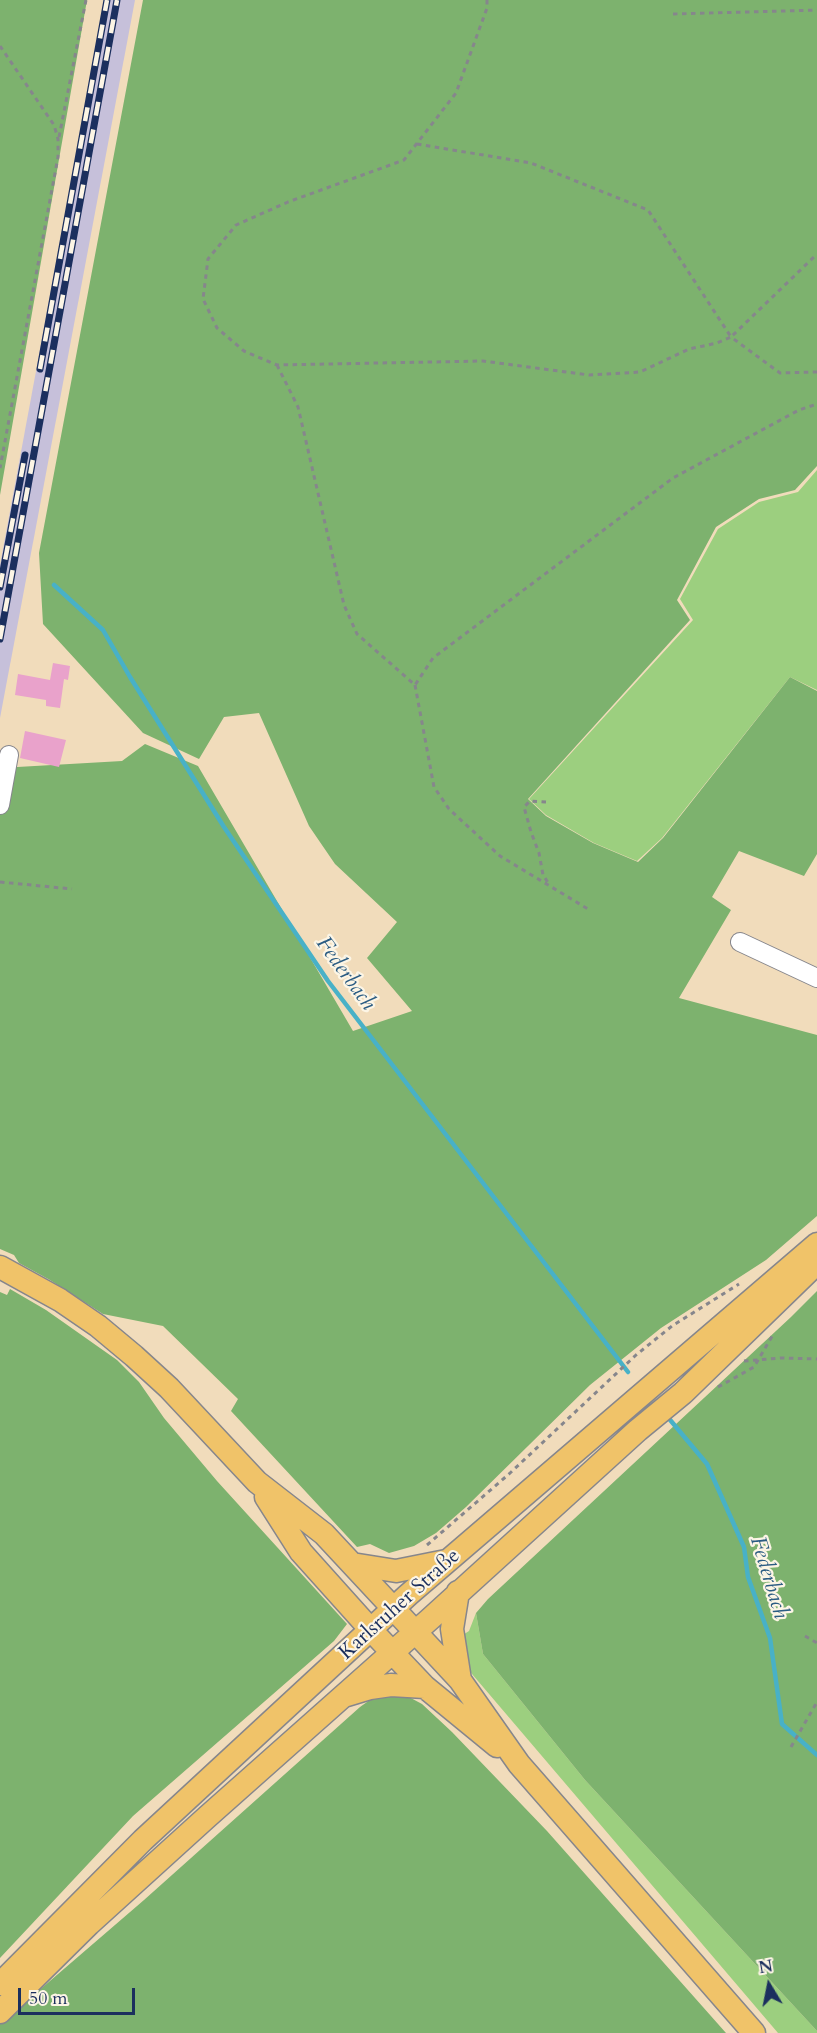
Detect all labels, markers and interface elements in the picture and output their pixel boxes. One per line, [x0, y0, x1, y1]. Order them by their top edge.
water label: Federbach [309, 932, 381, 1016]
water label: Federbach [743, 1534, 793, 1622]
street label: Karlsruher Straße [334, 1544, 466, 1666]
north arrow [739, 1955, 799, 2015]
text: N [757, 1955, 775, 1979]
scale bar [21, 1976, 138, 2014]
text: 50 m [29, 1986, 68, 2011]

